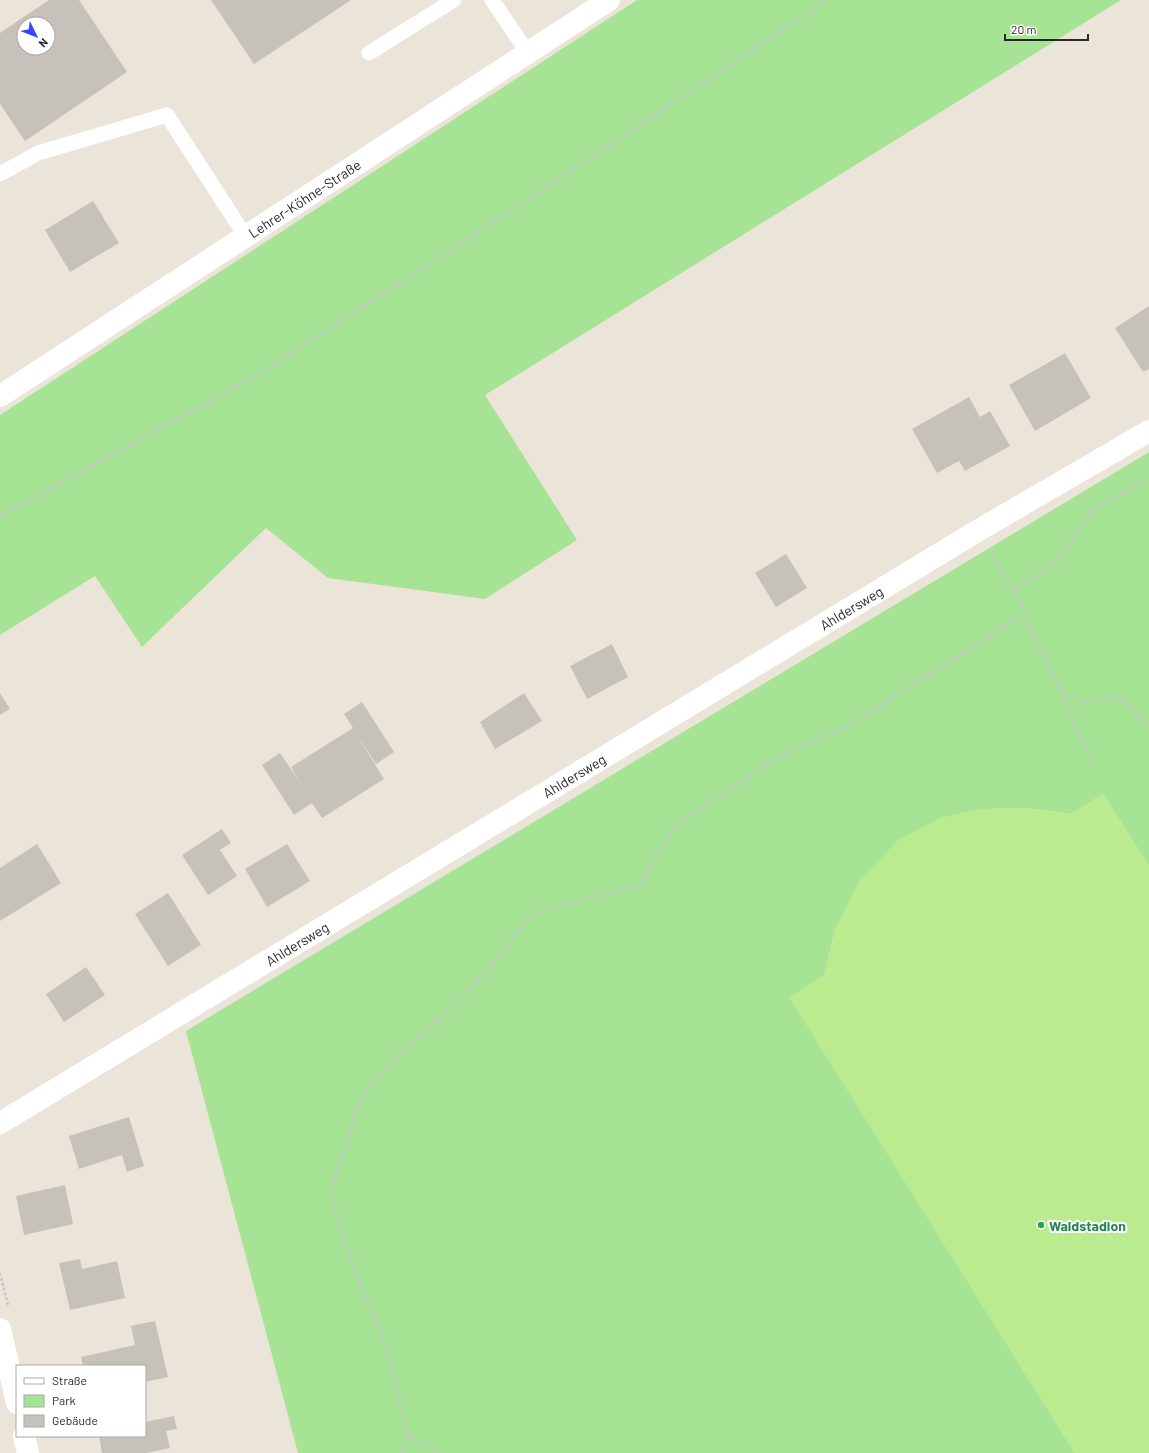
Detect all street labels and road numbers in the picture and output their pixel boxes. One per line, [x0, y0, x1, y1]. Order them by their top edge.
street label: Lehrer-Köhne-Straße [245, 155, 364, 241]
street label: Ahldersweg [816, 582, 886, 633]
street label: Ahldersweg [539, 750, 609, 801]
street label: Ahldersweg [262, 918, 331, 969]

